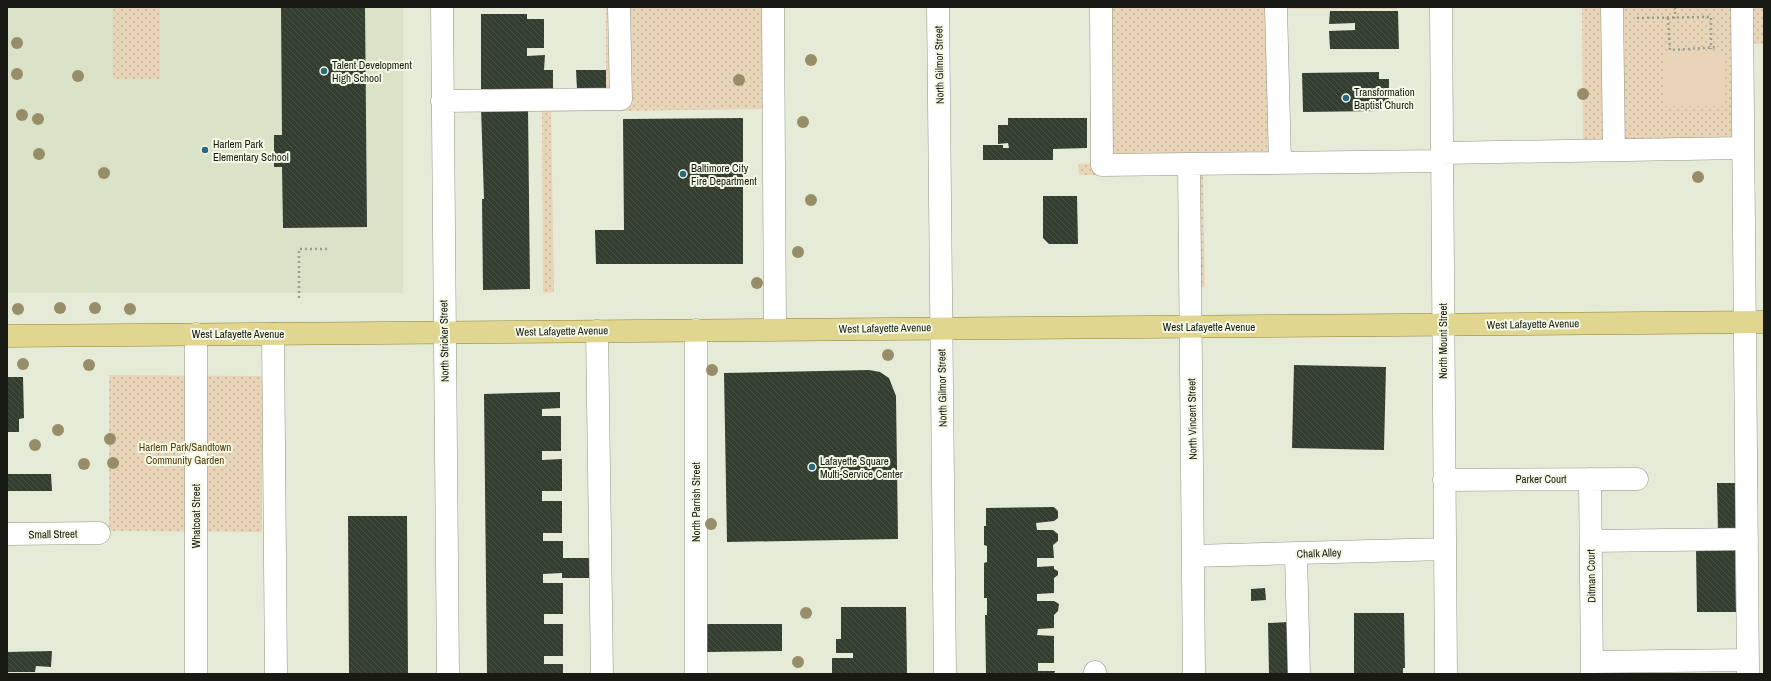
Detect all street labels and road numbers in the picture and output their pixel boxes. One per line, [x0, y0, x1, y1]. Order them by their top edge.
street label: North Gilmor Street [931, 25, 947, 104]
street label: North Stricker Street [436, 299, 452, 382]
street label: North Mount Street [1436, 302, 1450, 379]
street label: West Lafayette Avenue [1487, 316, 1579, 332]
street label: West Lafayette Avenue [839, 320, 931, 336]
street label: West Lafayette Avenue [1163, 320, 1255, 334]
street label: West Lafayette Avenue [516, 323, 608, 339]
street label: West Lafayette Avenue [192, 327, 284, 341]
street label: North Gilmor Street [934, 348, 950, 427]
street label: North Vincent Street [1184, 378, 1200, 460]
street label: North Parrish Street [689, 461, 703, 542]
street label: Parker Court [1515, 472, 1567, 486]
street label: Whatcoat Street [189, 483, 203, 548]
street label: Small Street [28, 527, 78, 541]
street label: Chalk Alley [1296, 545, 1342, 561]
street label: Ditman Court [1584, 549, 1598, 603]

